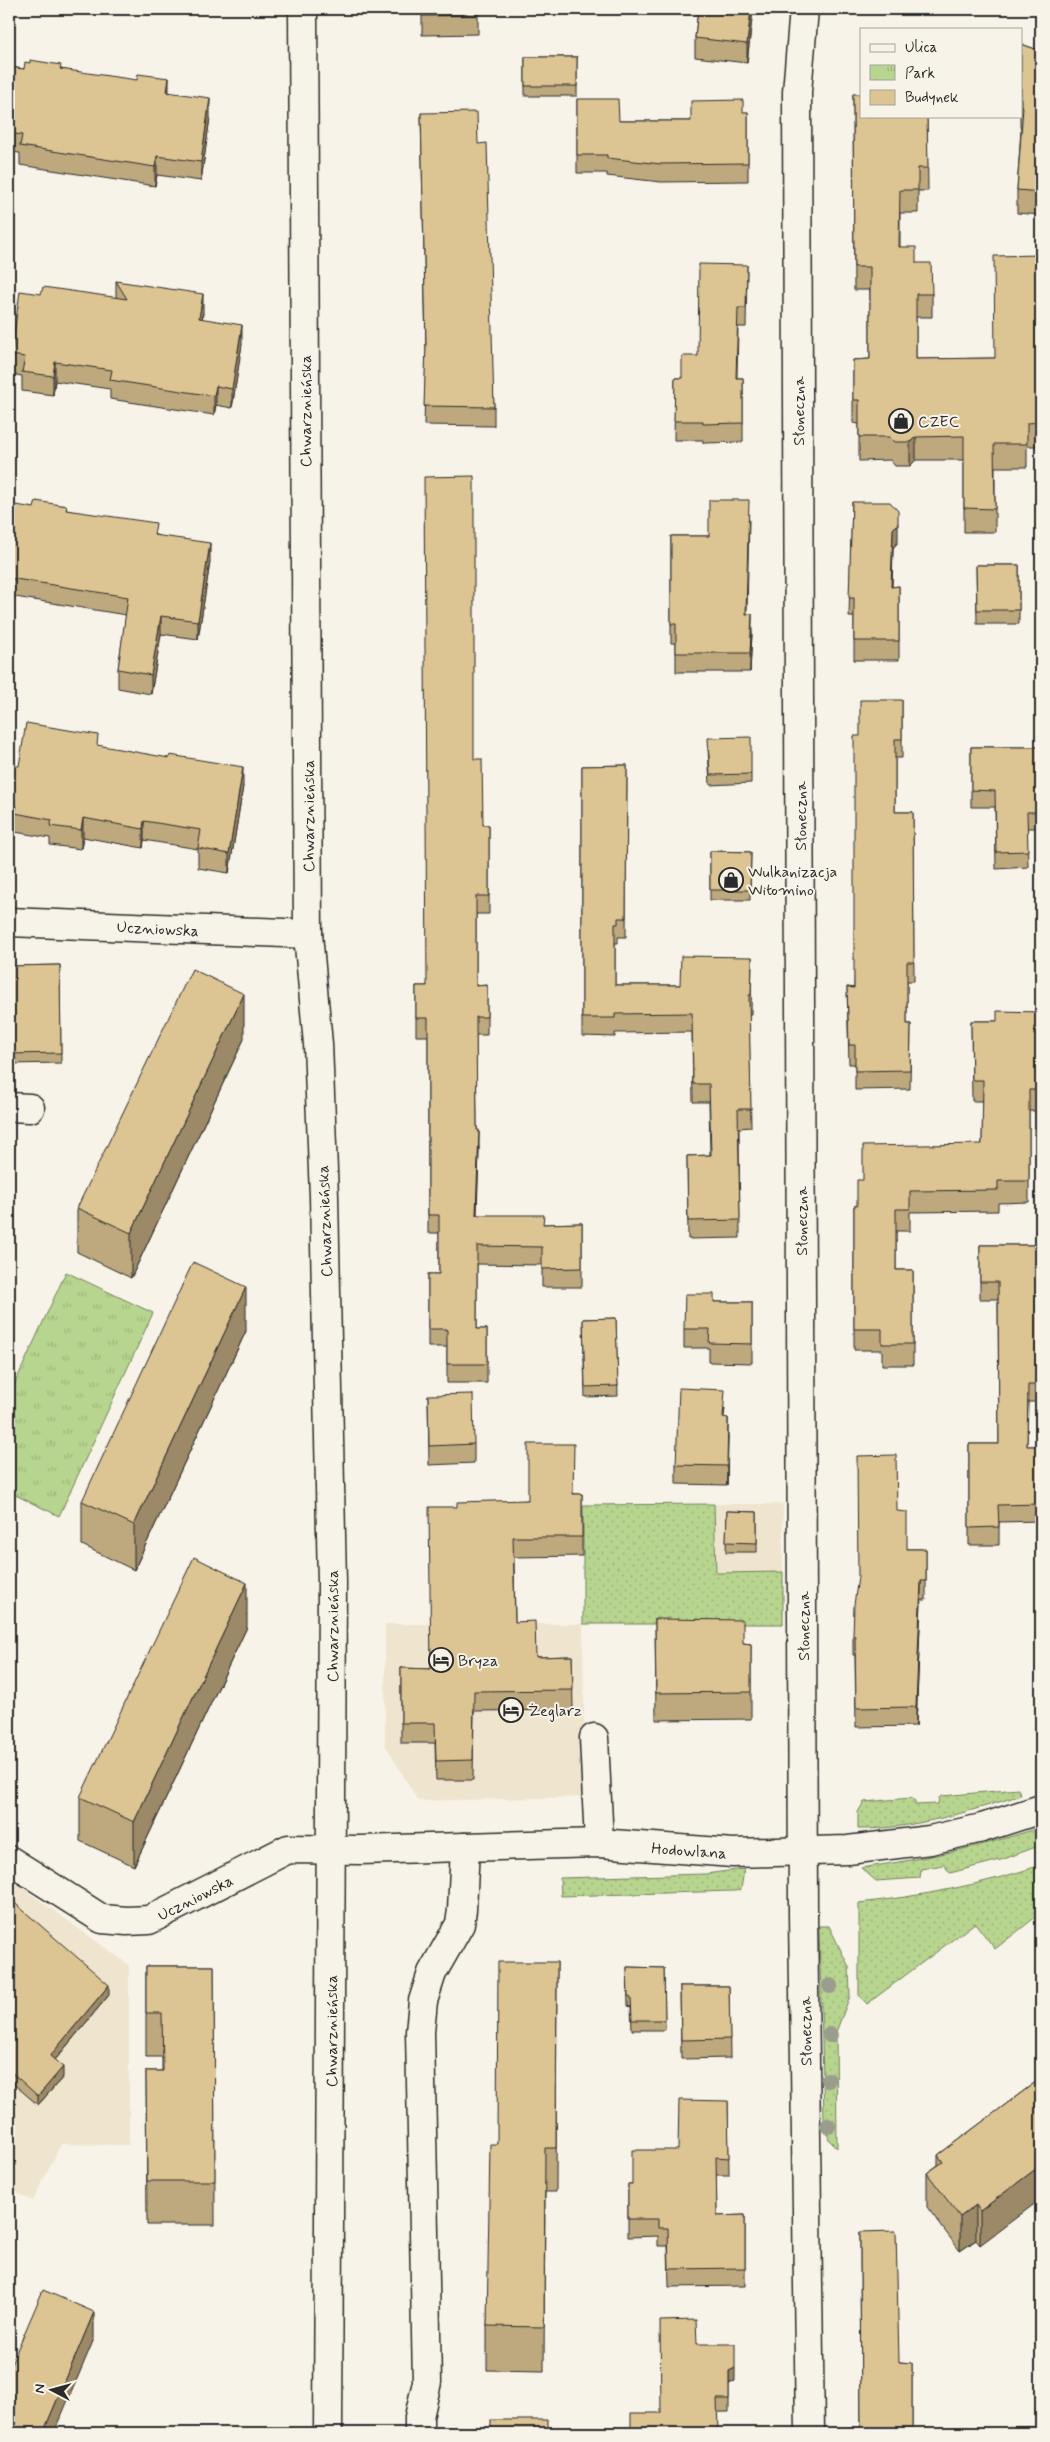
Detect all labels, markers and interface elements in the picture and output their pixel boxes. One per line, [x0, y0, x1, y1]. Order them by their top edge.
legend [860, 28, 1022, 118]
text: Ulica [905, 38, 938, 58]
text: Park [905, 64, 935, 84]
text: Budynek [905, 88, 959, 108]
street label: Chwarznieńska [296, 355, 317, 467]
street label: Słoneczna [789, 376, 810, 446]
shop icon: CZEC [888, 408, 914, 434]
place label: CZEC [918, 412, 959, 433]
street label: Chwarznieńska [299, 760, 320, 872]
street label: Słoneczna [791, 781, 812, 851]
place label: Wulkanizacja Witomino [748, 862, 838, 901]
shop icon: Wulkanizacja Witomino [718, 867, 744, 893]
street label: Uczniowska [116, 917, 200, 942]
street label: Chwarznieńska [313, 1164, 338, 1277]
street label: Słoneczna [792, 1186, 813, 1256]
street label: Chwarznieńska [323, 1570, 344, 1682]
street label: Słoneczna [794, 1591, 815, 1661]
hotel icon: Bryza [428, 1647, 454, 1673]
place label: Bryza [458, 1651, 498, 1672]
hotel icon: Żeglarz [498, 1697, 524, 1723]
place label: Żeglarz [528, 1701, 582, 1722]
street label: Hodowlana [651, 1838, 727, 1865]
street label: Uczniowska [154, 1870, 237, 1926]
street label: Chwarznieńska [322, 1975, 343, 2087]
street label: Słoneczna [795, 1996, 818, 2066]
north arrow [28, 2364, 78, 2414]
text: N [31, 2383, 50, 2394]

